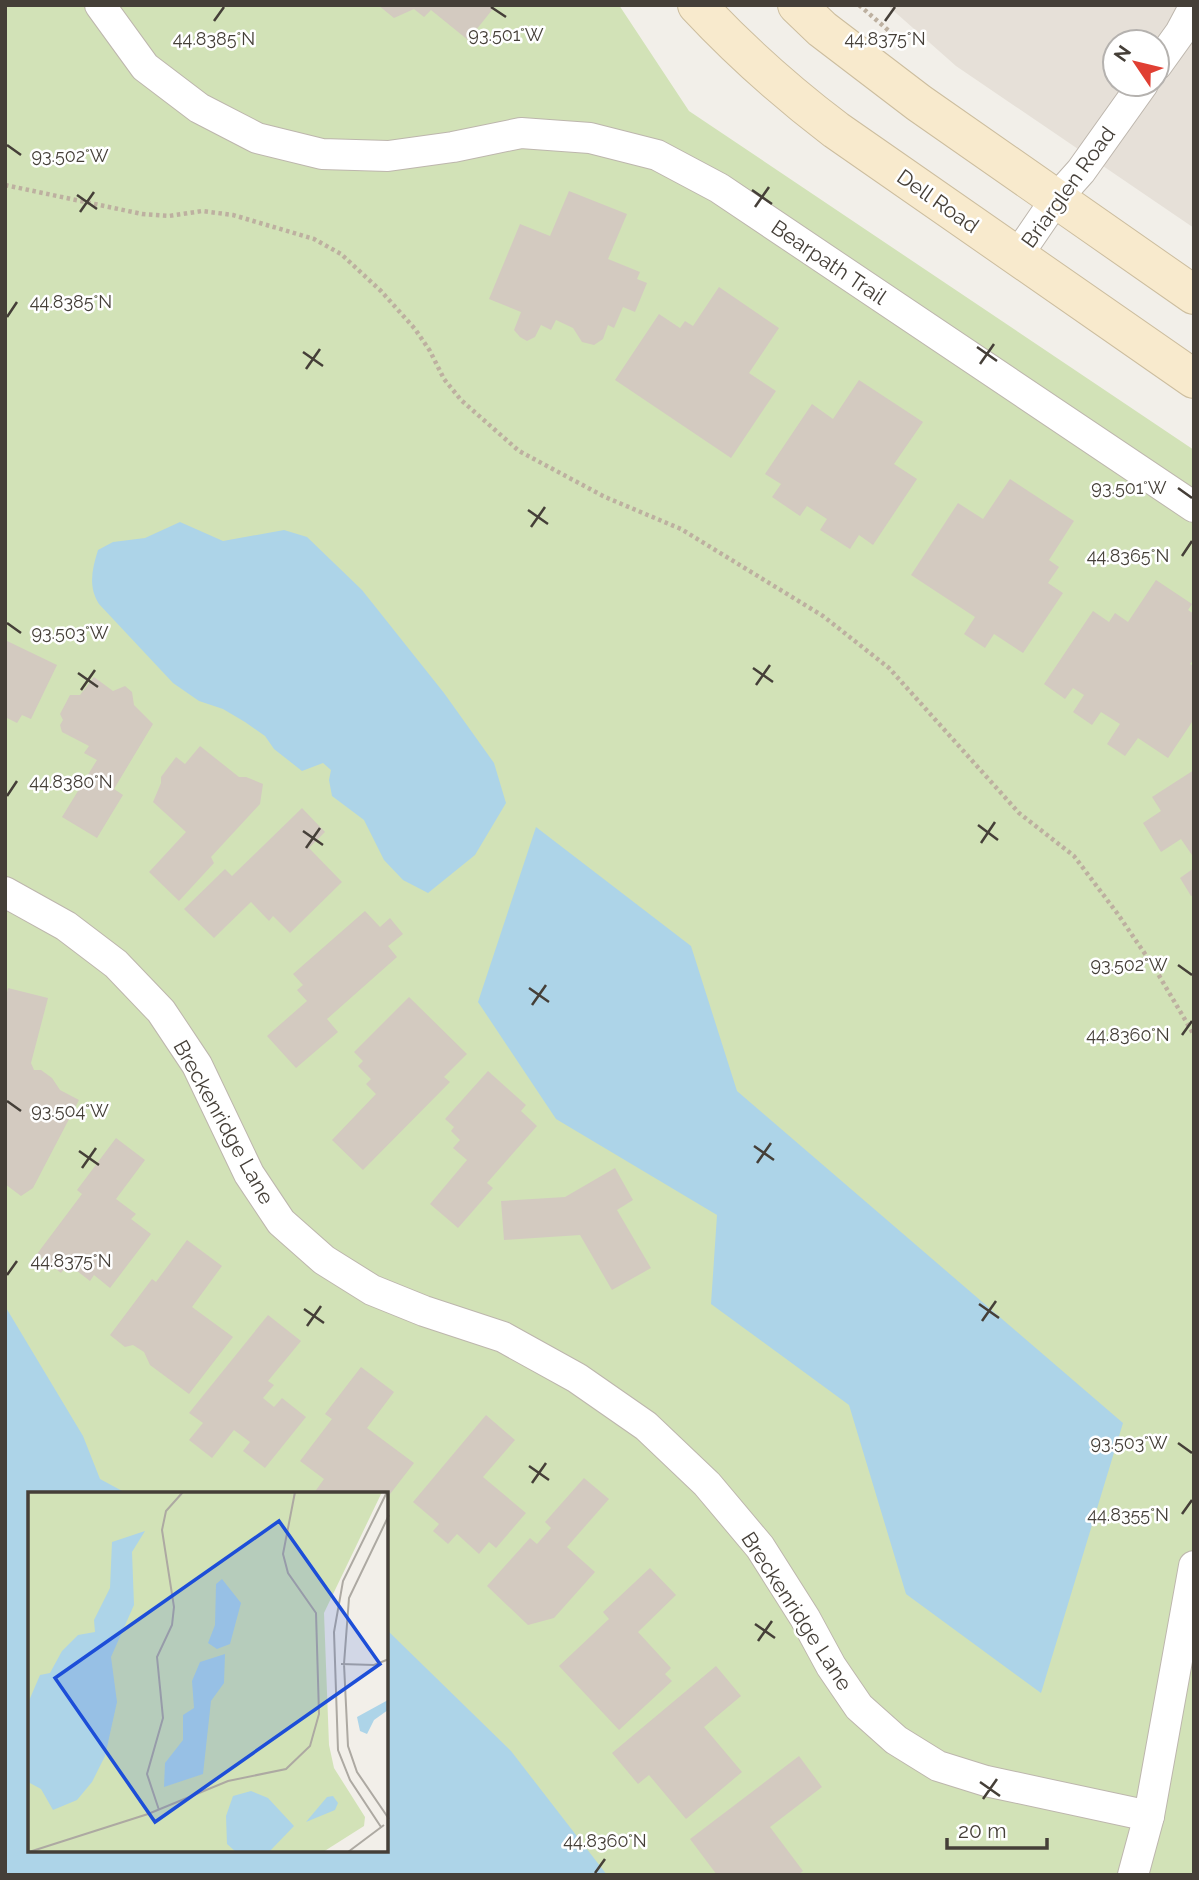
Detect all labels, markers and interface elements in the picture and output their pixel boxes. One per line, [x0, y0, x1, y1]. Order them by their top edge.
text: 93.501°W [468, 24, 544, 45]
text: 44.8385°N [173, 28, 255, 49]
text: 44.8375°N [844, 28, 926, 49]
north arrow [1101, 28, 1171, 98]
text: N [1109, 41, 1135, 65]
street label: Briarglen Road [1016, 122, 1120, 252]
text: 93.502°W [31, 145, 109, 166]
street label: Dell Road [892, 164, 984, 238]
street label: Bearpath Trail [767, 214, 892, 310]
text: 44.8385°N [30, 291, 112, 312]
text: 93.501°W [1091, 477, 1167, 498]
text: 44.8365°N [1087, 545, 1169, 566]
text: 93.503°W [31, 622, 109, 643]
text: 44.8380°N [29, 771, 113, 792]
text: 93.502°W [1090, 954, 1168, 975]
text: 44.8360°N [1086, 1024, 1170, 1045]
street label: Breckenridge Lane [168, 1036, 280, 1208]
text: 93.504°W [31, 1100, 109, 1121]
text: 44.8375°N [30, 1250, 112, 1271]
text: 93.503°W [1090, 1432, 1168, 1453]
inset map [28, 1492, 388, 1852]
text: 44.8355°N [1087, 1504, 1169, 1525]
street label: Breckenridge Lane [736, 1527, 858, 1695]
scale bar [947, 1806, 1047, 1850]
text: 20 m [958, 1818, 1006, 1843]
text: 44.8360°N [563, 1830, 647, 1851]

